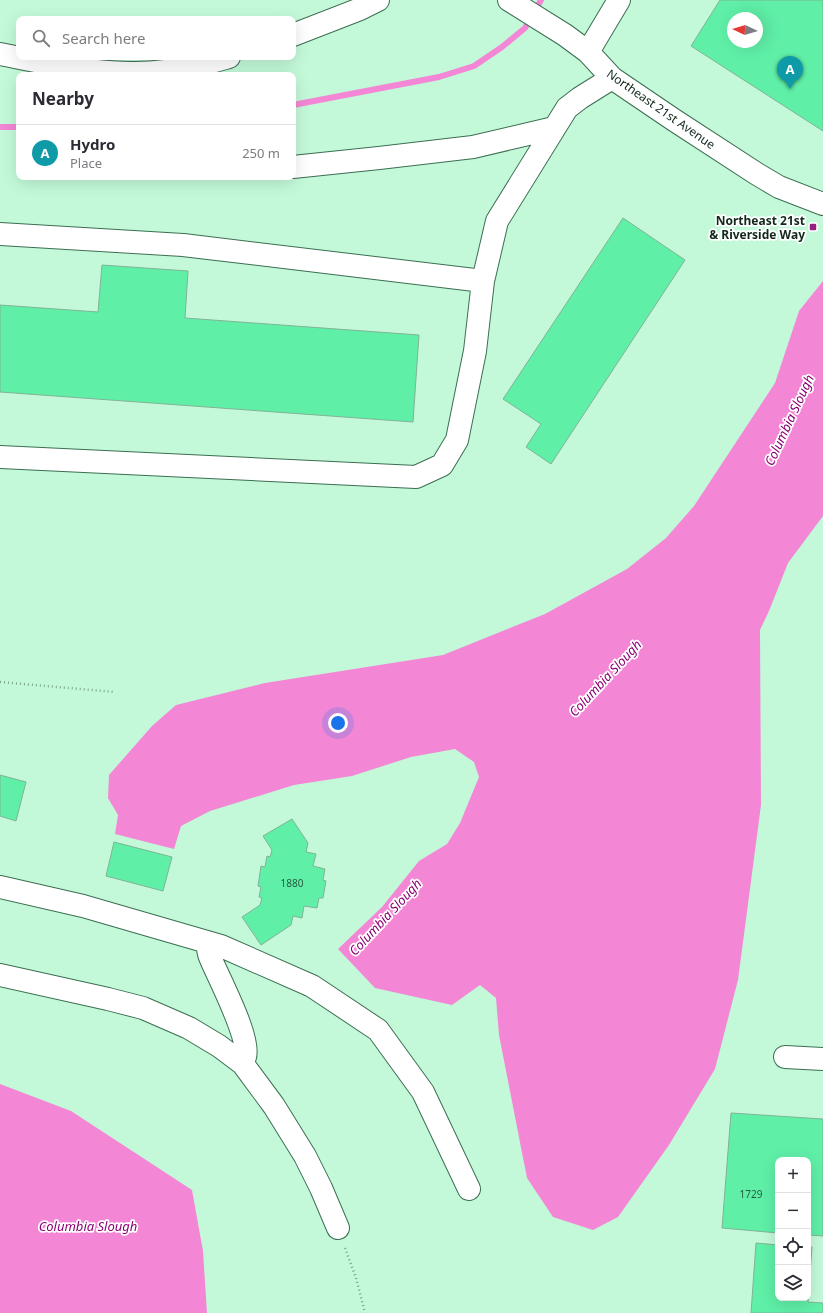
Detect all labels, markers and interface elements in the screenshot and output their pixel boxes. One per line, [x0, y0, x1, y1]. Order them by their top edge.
north arrow [727, 12, 763, 48]
search box [16, 16, 296, 60]
icon: search [30, 27, 52, 49]
text: Search here [62, 28, 145, 48]
pin: A [777, 56, 803, 89]
street label: Northeast 21st Avenue [603, 65, 719, 153]
text: Nearby [32, 87, 94, 110]
text: Hydro [70, 134, 115, 154]
text: A [41, 144, 50, 162]
text: 250 m [242, 144, 280, 162]
text: Place [70, 154, 102, 172]
place label: Northeast 21st & Riverside Way [709, 212, 805, 243]
marker: Northeast 21st & Riverside Way [808, 222, 818, 232]
water label: Columbia Slough [760, 371, 818, 469]
water label: Columbia Slough [565, 636, 645, 720]
your location [328, 713, 348, 733]
water label: Columbia Slough [345, 875, 425, 959]
house number: 1880 [281, 876, 304, 890]
map controls [775, 1157, 811, 1301]
button: + [775, 1157, 811, 1193]
house number: 1729 [740, 1187, 763, 1201]
button: − [775, 1193, 811, 1229]
water label: Columbia Slough [39, 1217, 137, 1235]
button: locate [775, 1229, 811, 1265]
button: layers [775, 1265, 811, 1301]

